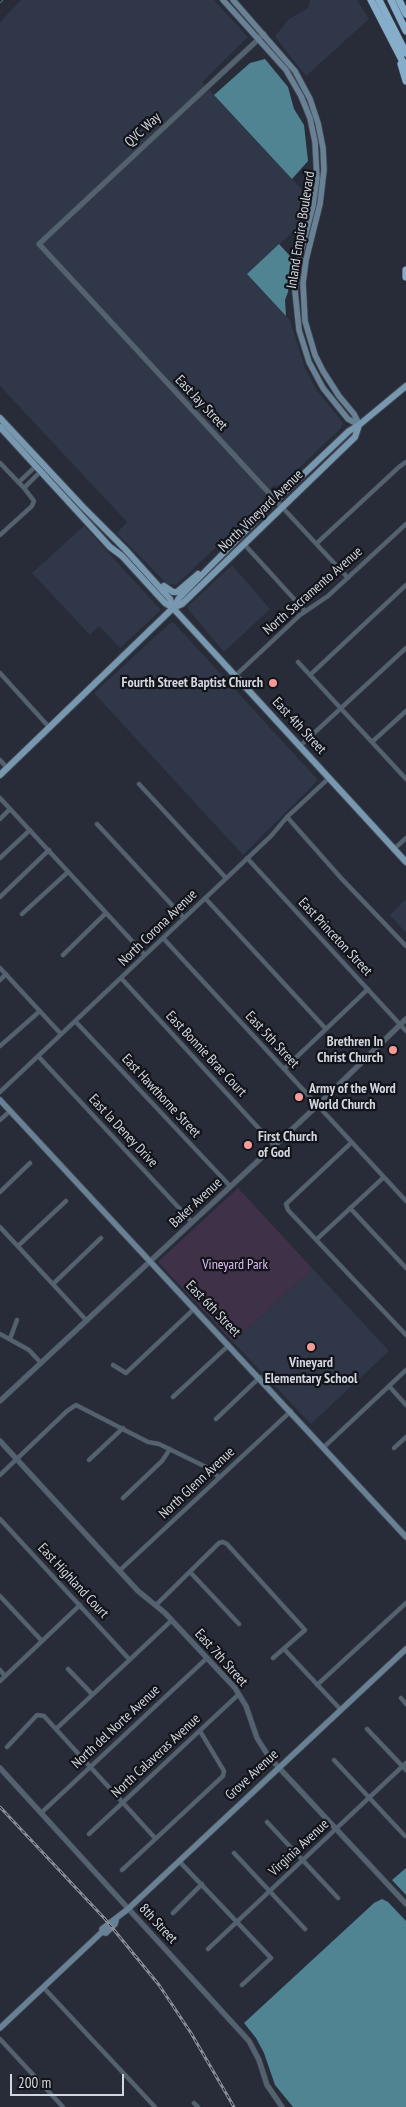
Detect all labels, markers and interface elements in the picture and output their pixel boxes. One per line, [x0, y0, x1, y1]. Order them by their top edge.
street label: QVC Way [122, 109, 164, 151]
street label: Inland Empire Boulevard [283, 170, 319, 290]
street label: East Jay Street [171, 372, 231, 434]
street label: North Vineyard Avenue [215, 466, 307, 556]
street label: North Sacramento Avenue [260, 543, 366, 639]
place label: Fourth Street Baptist Church [122, 675, 263, 691]
marker: Fourth Street Baptist Church [267, 677, 279, 689]
street label: East 4th Street [269, 694, 329, 758]
street label: North Corona Avenue [115, 886, 201, 970]
street label: East Princeton Street [295, 895, 375, 979]
street label: East Bonnie Brae Court [162, 1008, 250, 1100]
street label: East 5th Street [242, 1008, 302, 1072]
place label: Brethren In Christ Church [317, 1034, 383, 1066]
marker: Brethren In Christ Church [387, 1044, 399, 1056]
street label: East Hawthorne Street [118, 1051, 204, 1141]
place label: Army of the Word World Church [309, 1081, 396, 1114]
street label: East la Deney Drive [85, 1091, 161, 1171]
marker: Army of the Word World Church [293, 1091, 305, 1103]
place label: First Church of God [258, 1129, 317, 1162]
marker: First Church of God [242, 1139, 254, 1151]
street label: Baker Avenue [166, 1175, 226, 1231]
park label: Vineyard Park [202, 1257, 268, 1273]
street label: East 6th Street [182, 1277, 244, 1341]
marker: Vineyard Elementary School [305, 1341, 317, 1353]
place label: Vineyard Elementary School [265, 1355, 357, 1388]
street label: North Glenn Avenue [156, 1444, 238, 1522]
street label: East Highland Court [34, 1540, 112, 1622]
street label: East 7th Street [191, 1626, 251, 1690]
street label: North del Norte Avenue [68, 1682, 164, 1772]
street label: North Calaveras Avenue [108, 1711, 204, 1801]
street label: Grove Avenue [222, 1746, 282, 1804]
street label: Virginia Avenue [266, 1816, 332, 1880]
street label: 8th Street [135, 1901, 181, 1947]
scale bar [12, 2064, 126, 2096]
text: 200 m [18, 2073, 51, 2092]

